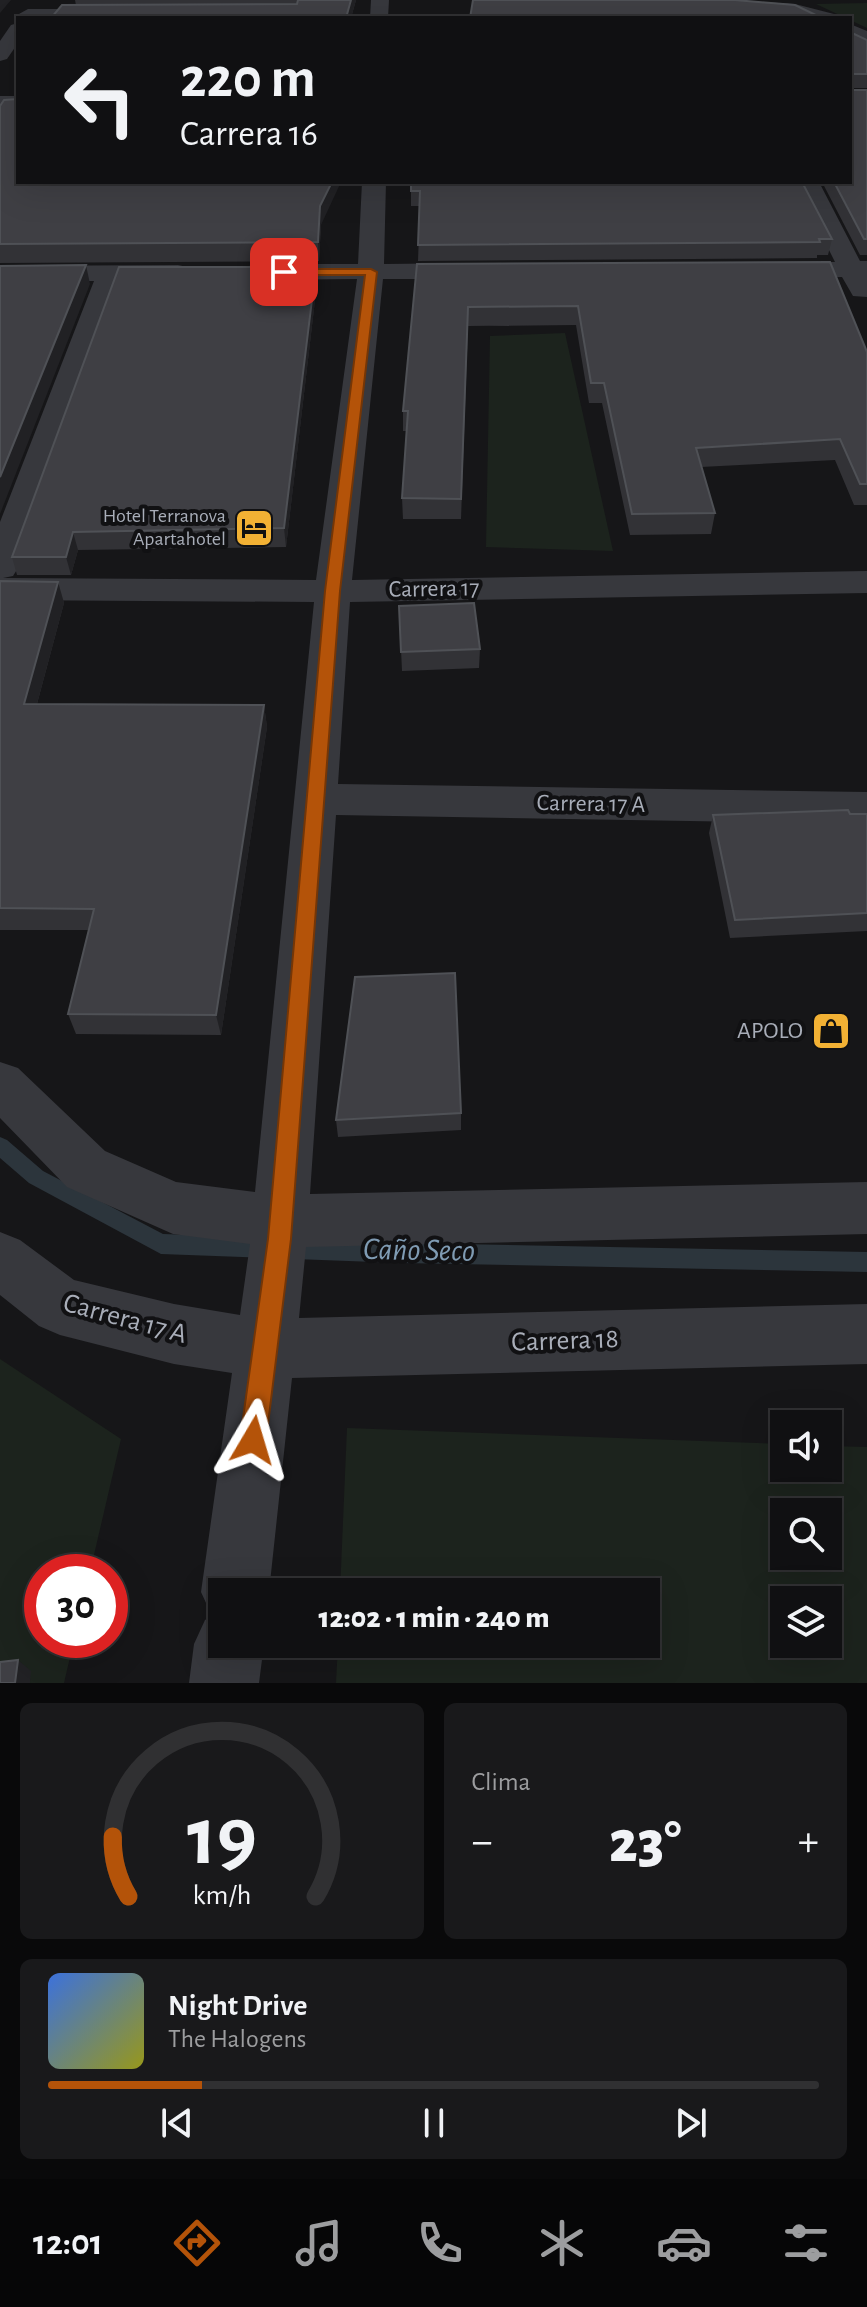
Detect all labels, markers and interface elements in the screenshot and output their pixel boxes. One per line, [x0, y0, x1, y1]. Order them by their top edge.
icon: left [48, 48, 152, 152]
text: 220 m [180, 51, 316, 107]
text: Carrera 16 [180, 116, 318, 152]
pin [250, 238, 318, 306]
icon: arrive [262, 250, 306, 294]
place label: Hotel Terranova Apartahotel [103, 506, 226, 549]
hotel icon: Hotel Terranova Apartahotel [233, 507, 275, 549]
street label: Carrera 17 [388, 576, 480, 602]
street label: Carrera 17 A [537, 791, 646, 817]
shop icon: APOLO [810, 1010, 852, 1052]
place label: APOLO [737, 1019, 803, 1043]
water label: Caño Seco [363, 1233, 475, 1267]
street label: Carrera 17 A [60, 1289, 190, 1349]
street label: Carrera 18 [511, 1325, 619, 1357]
position arrow [211, 1398, 295, 1482]
map controls [770, 1410, 842, 1658]
button: sound [770, 1410, 842, 1482]
button: search [770, 1498, 842, 1570]
speed limit sign: 30 [24, 1554, 128, 1658]
button: layers [770, 1586, 842, 1658]
text: 12:02 · 1 min · 240 m [318, 1603, 550, 1633]
text: Clima [472, 1769, 531, 1795]
text: 19 [187, 1796, 257, 1880]
text: 23° [609, 1813, 682, 1873]
text: − [472, 1820, 493, 1864]
text: + [798, 1820, 819, 1864]
text: km/h [192, 1881, 251, 1910]
text: Night Drive [168, 1991, 307, 2021]
text: The Halogens [168, 2026, 306, 2052]
icon: previous [155, 2101, 199, 2145]
icon: pause [412, 2101, 456, 2145]
icon: next [669, 2101, 713, 2145]
icon: directions [169, 2215, 225, 2271]
icon: music [291, 2215, 347, 2271]
icon: phone [412, 2215, 468, 2271]
icon: climate [534, 2215, 590, 2271]
icon: car [656, 2215, 712, 2271]
icon: filters [778, 2215, 834, 2271]
text: 12:01 [33, 2225, 103, 2261]

